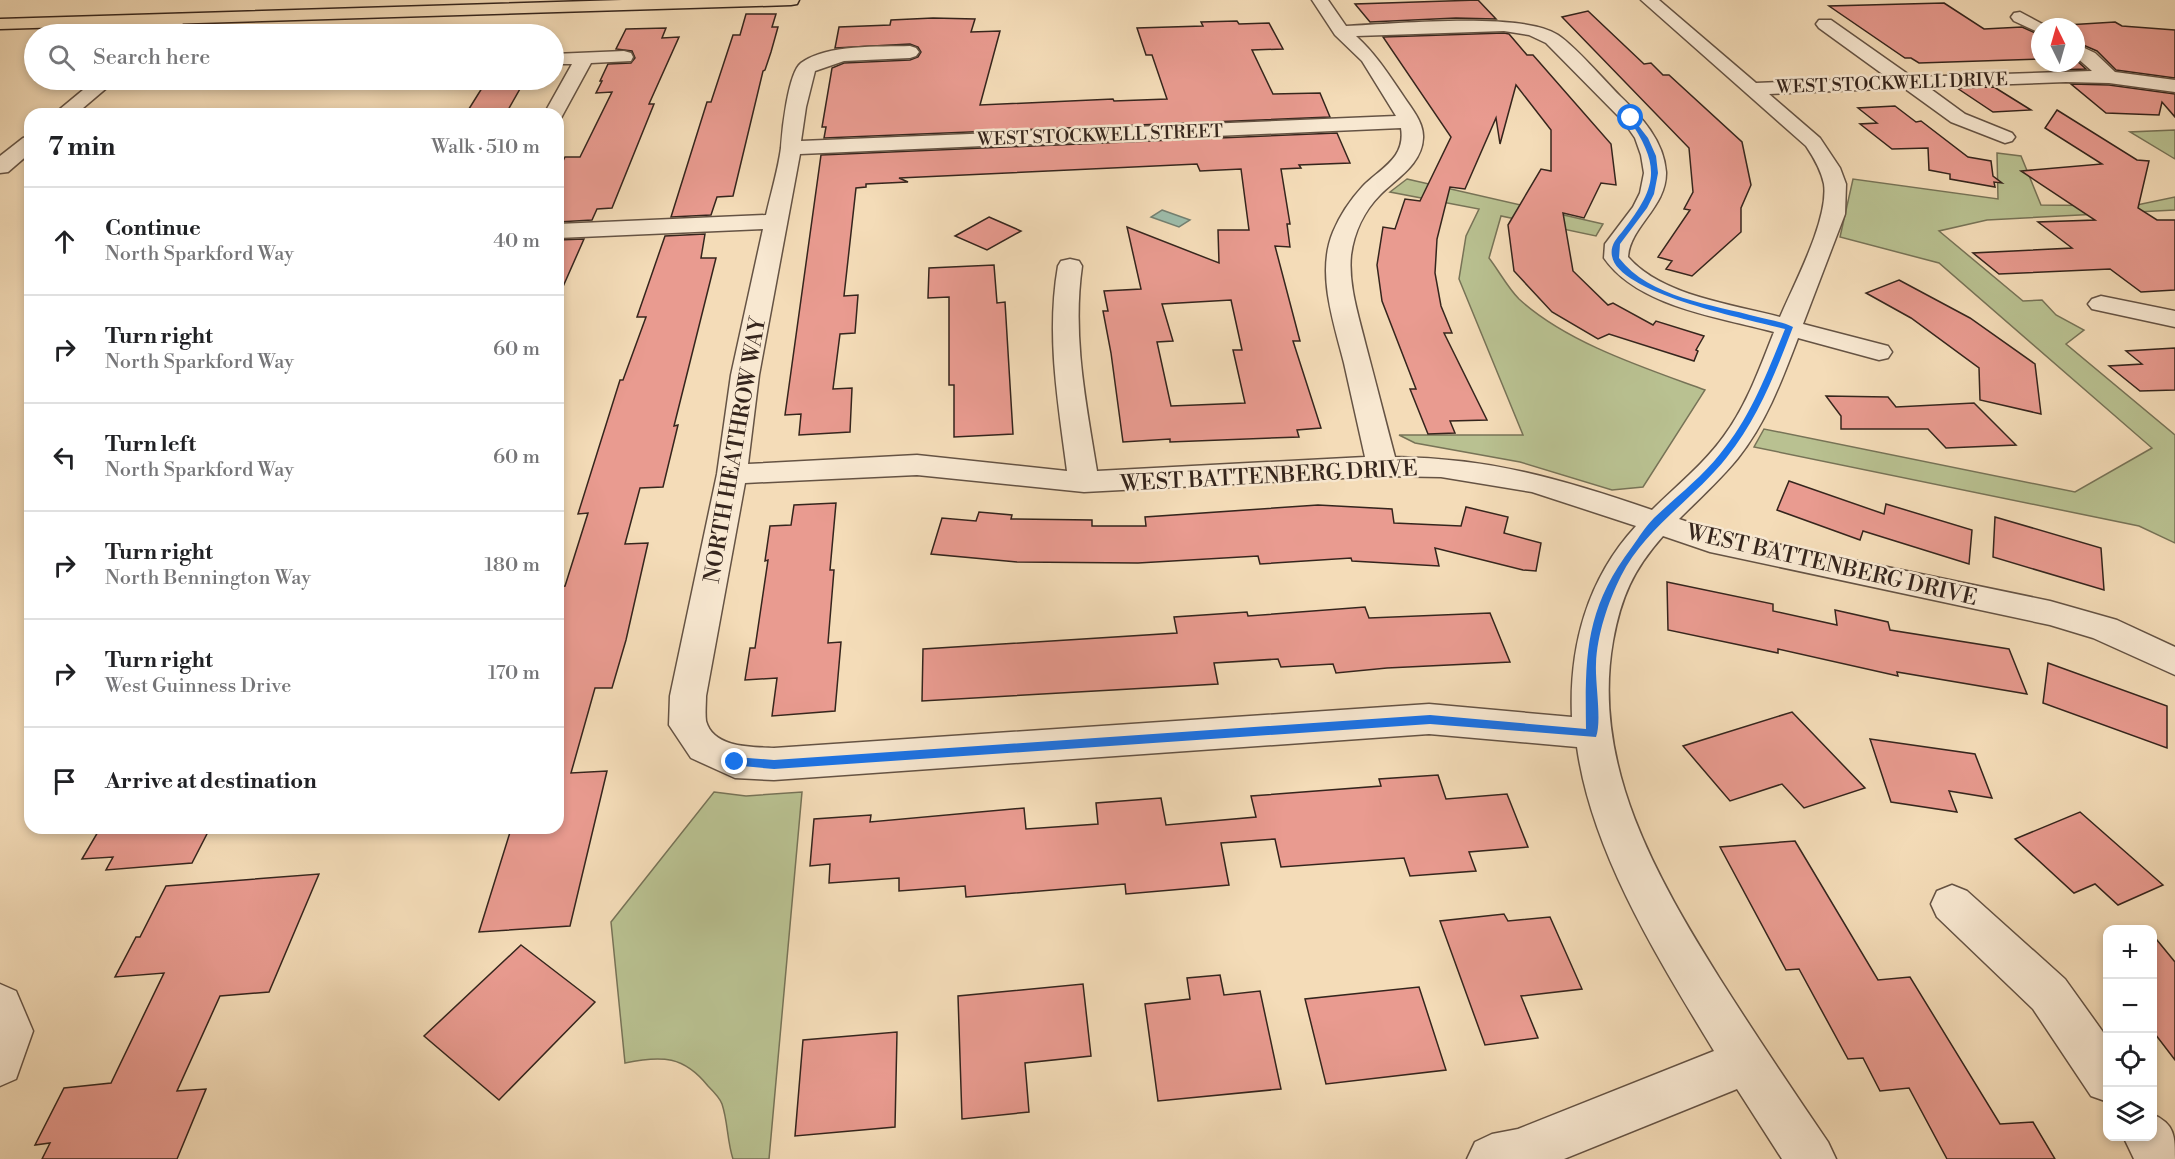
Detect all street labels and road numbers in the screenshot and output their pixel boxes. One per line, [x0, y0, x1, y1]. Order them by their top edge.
street label: WEST STOCKWELL DRIVE [1775, 68, 2008, 99]
street label: WEST STOCKWELL STREET [976, 120, 1224, 151]
street label: NORTH HEATHROW WAY [699, 314, 772, 585]
street label: WEST BATTENBERG DRIVE [1119, 455, 1418, 498]
street label: WEST BATTENBERG DRIVE [1683, 519, 1980, 612]

